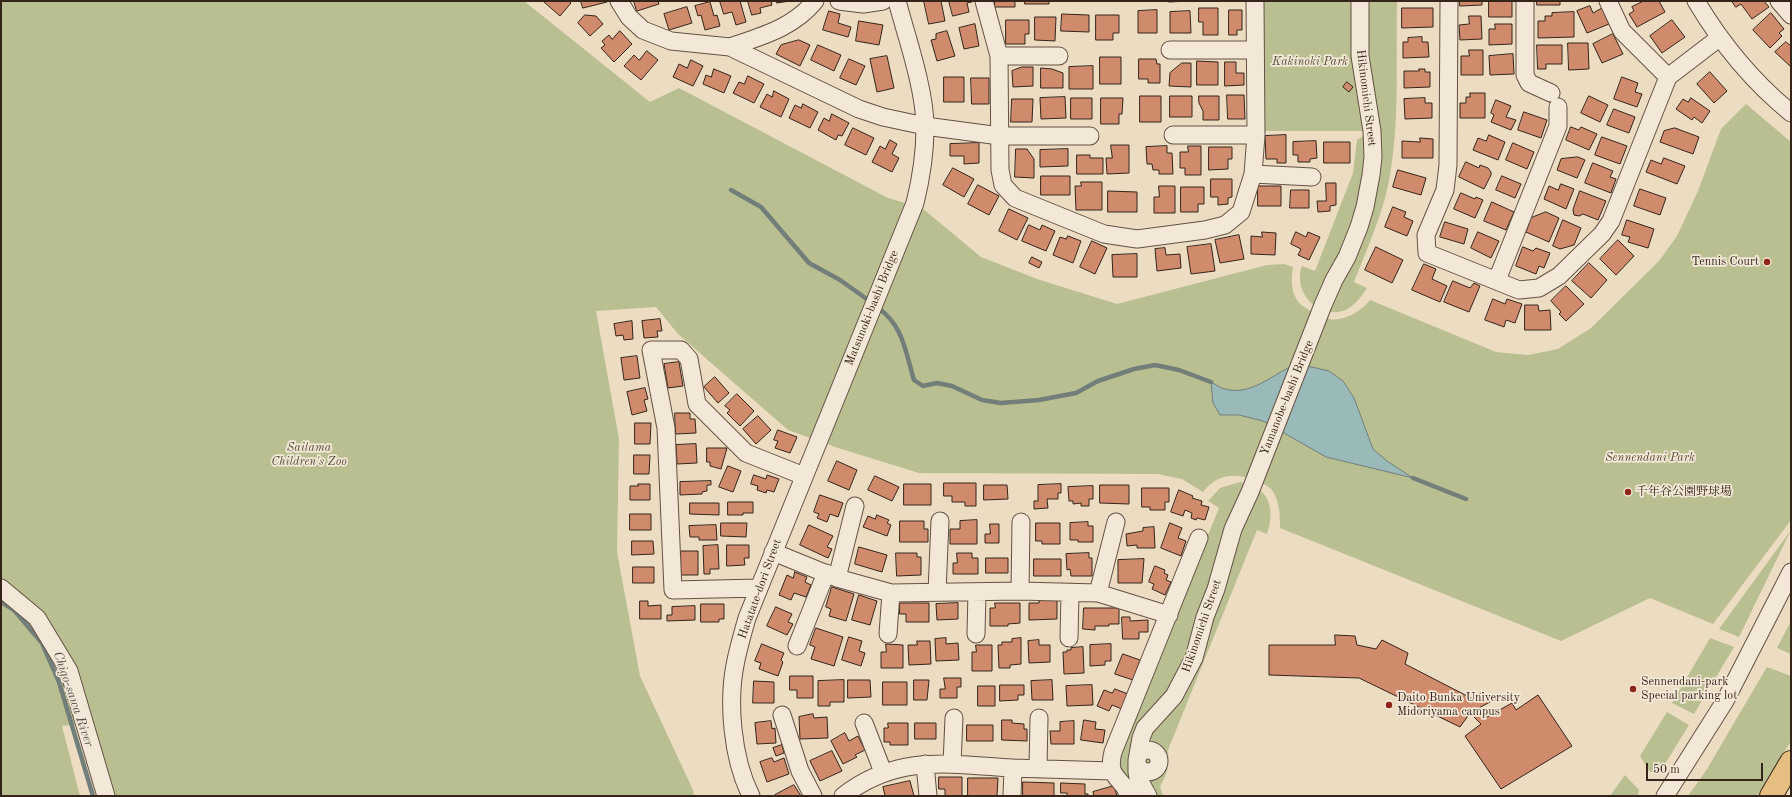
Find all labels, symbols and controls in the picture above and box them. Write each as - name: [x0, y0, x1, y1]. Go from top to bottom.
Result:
- street label: Hikinomichi Street: [1353, 49, 1379, 147]
- park label: Kakinoki Park: [1272, 55, 1348, 69]
- street label: Matsunoki-bashi Bridge: [842, 248, 902, 368]
- place label: Tennis Court: [1691, 255, 1759, 269]
- marker: Tennis Court: [1762, 257, 1772, 267]
- street label: Yamanobe-bashi Bridge: [1257, 338, 1317, 458]
- park label: Saitama Children's Zoo: [271, 441, 347, 469]
- park label: Sennendani Park: [1605, 451, 1695, 465]
- place label: 千年谷公園野球場: [1636, 485, 1732, 499]
- marker: 千年谷公園野球場: [1623, 487, 1633, 497]
- street label: Hatatate-dori Street: [735, 537, 785, 641]
- street label: Hikinomichi Street: [1179, 578, 1225, 674]
- water label: Chigo-sawa River: [49, 649, 97, 749]
- place label: Sennendani-park Special parking lot: [1641, 675, 1737, 703]
- marker: Sennendani-park Special parking lot: [1628, 684, 1638, 694]
- place label: Daito Bunka University Midoriyama campus: [1397, 691, 1520, 719]
- marker: Daito Bunka University Midoriyama campus: [1384, 700, 1394, 710]
- scale bar: [1648, 755, 1765, 781]
- text: 50 m: [1653, 764, 1680, 776]

